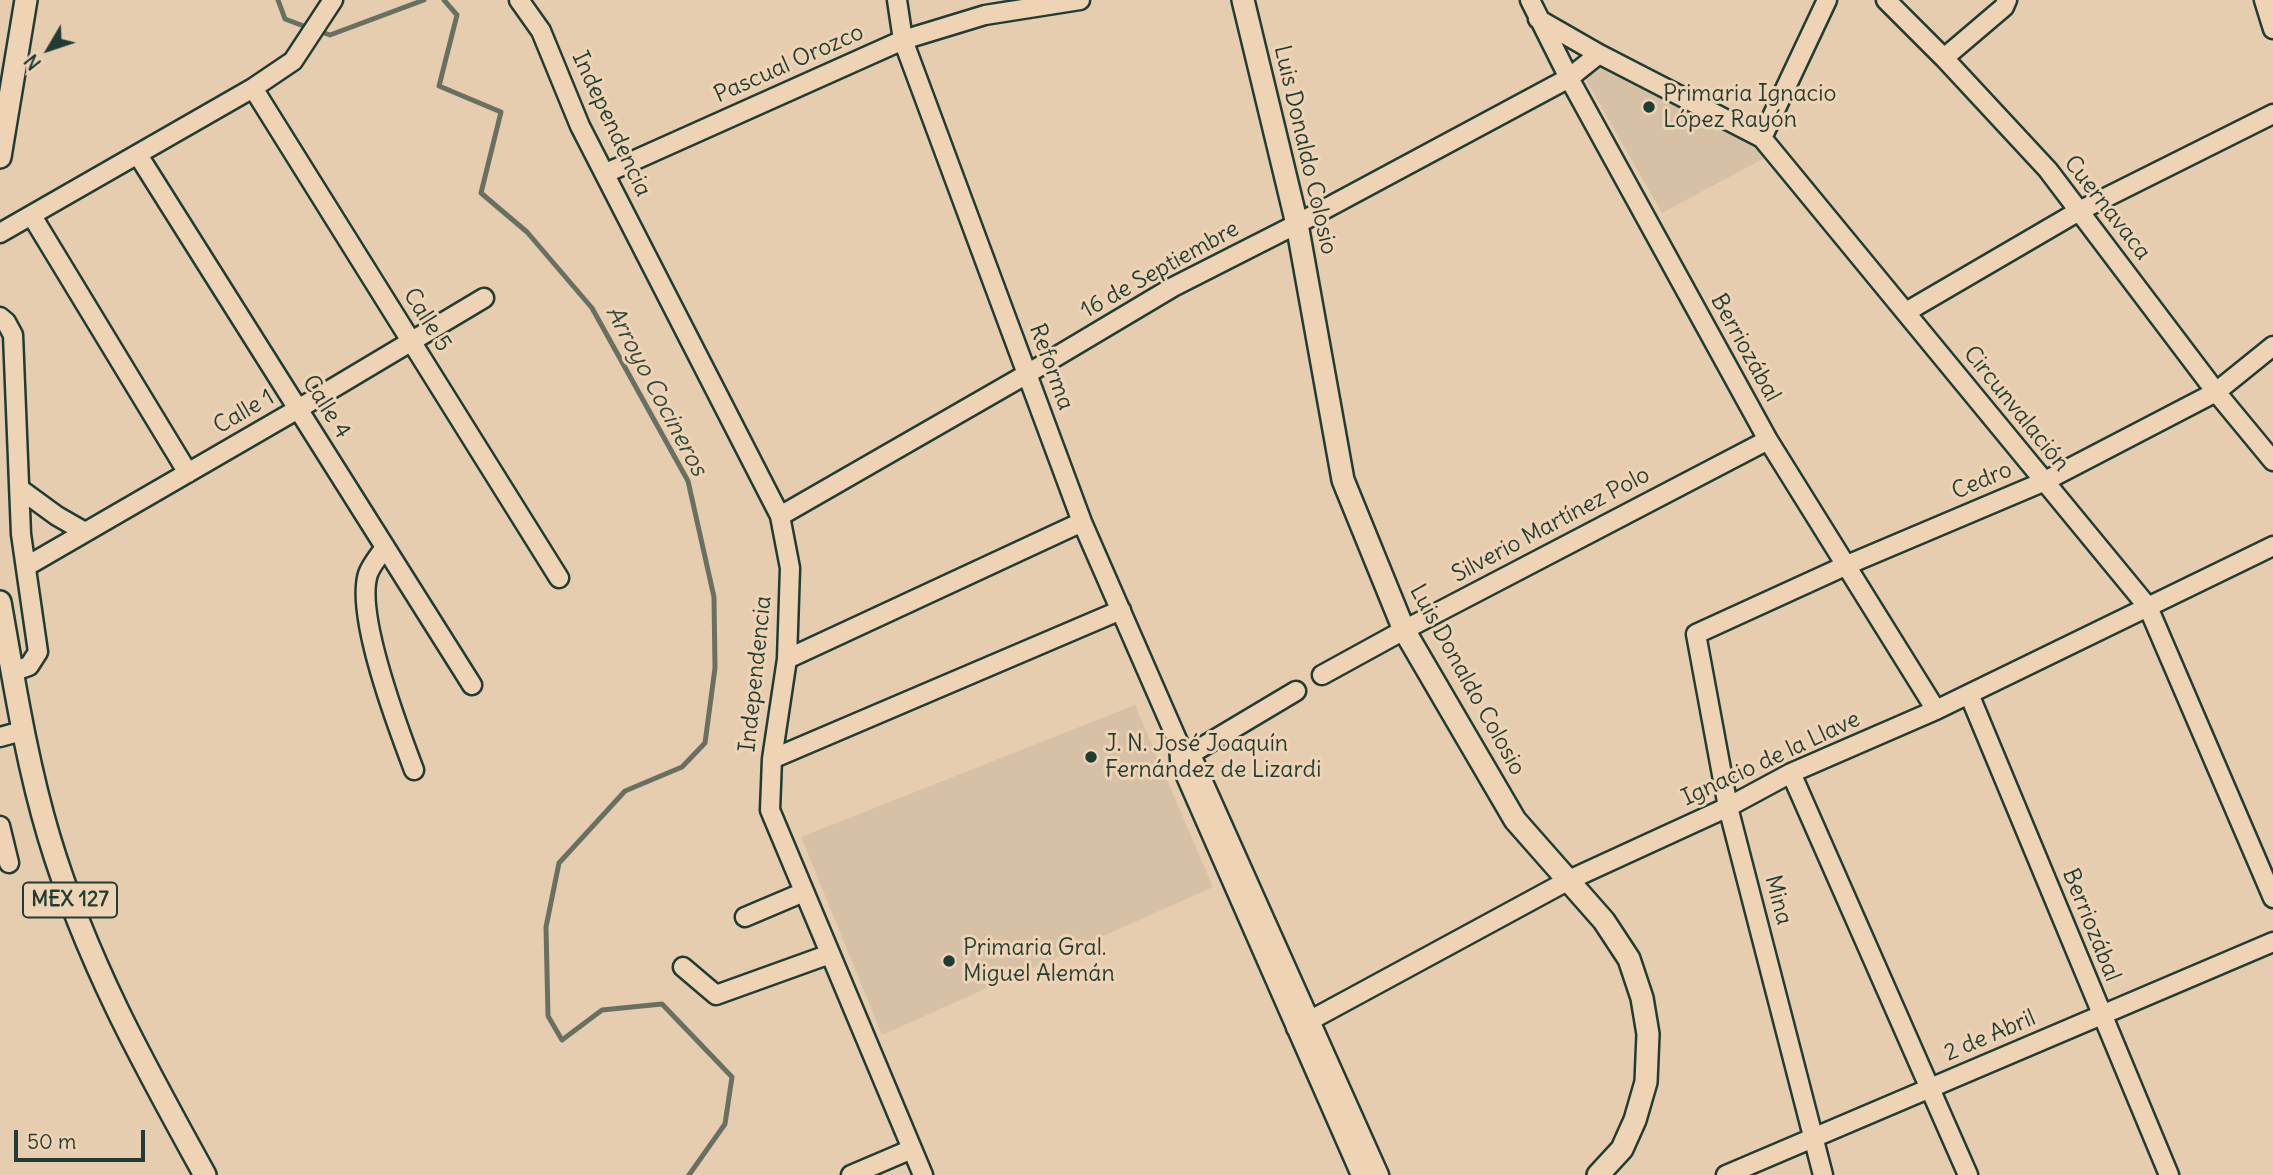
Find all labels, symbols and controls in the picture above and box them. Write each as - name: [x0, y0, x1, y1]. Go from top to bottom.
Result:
- north arrow: [14, 14, 84, 84]
- street label: Pascual Orozco: [710, 19, 868, 109]
- street label: Luis Donaldo Colosio: [1267, 43, 1343, 257]
- street label: Independencia: [565, 47, 657, 201]
- text: N: [19, 50, 46, 75]
- place label: Primaria Ignacio López Rayón: [1663, 80, 1836, 134]
- marker: Primaria Ignacio López Rayón: [1641, 99, 1657, 115]
- street label: Cuernavaca: [2058, 150, 2156, 266]
- street label: 16 de Septiembre: [1076, 215, 1244, 325]
- street label: Calle 5: [397, 283, 457, 357]
- street label: Berriozábal: [1704, 289, 1786, 407]
- water label: Arroyo Cocineros: [599, 301, 713, 481]
- street label: Reforma: [1023, 320, 1079, 414]
- street label: Circunvalación: [1957, 341, 2075, 477]
- street label: Calle 4: [296, 370, 356, 444]
- street label: Calle 1: [209, 384, 279, 440]
- street label: Cedro: [1948, 456, 2016, 506]
- street label: Silverio Martínez Polo: [1447, 461, 1655, 589]
- street label: Luis Donaldo Colosio: [1403, 580, 1531, 780]
- street label: Independencia: [734, 595, 778, 753]
- street label: Ignacio de la Llave: [1678, 706, 1864, 812]
- place label: J. N. José Joaquín Fernández de Lizardi: [1105, 730, 1321, 784]
- marker: J. N. José Joaquín Fernández de Lizardi: [1083, 749, 1099, 765]
- street label: Berriozábal: [2056, 865, 2126, 985]
- street label: Mina: [1758, 872, 1798, 928]
- road number: MEX 127: [23, 883, 117, 918]
- place label: Primaria Gral. Miguel Alemán: [963, 934, 1115, 988]
- marker: Primaria Gral. Miguel Alemán: [941, 953, 957, 969]
- street label: 2 de Abril: [1940, 1004, 2040, 1068]
- scale bar: [18, 1116, 149, 1160]
- text: 50 m: [27, 1128, 76, 1155]

